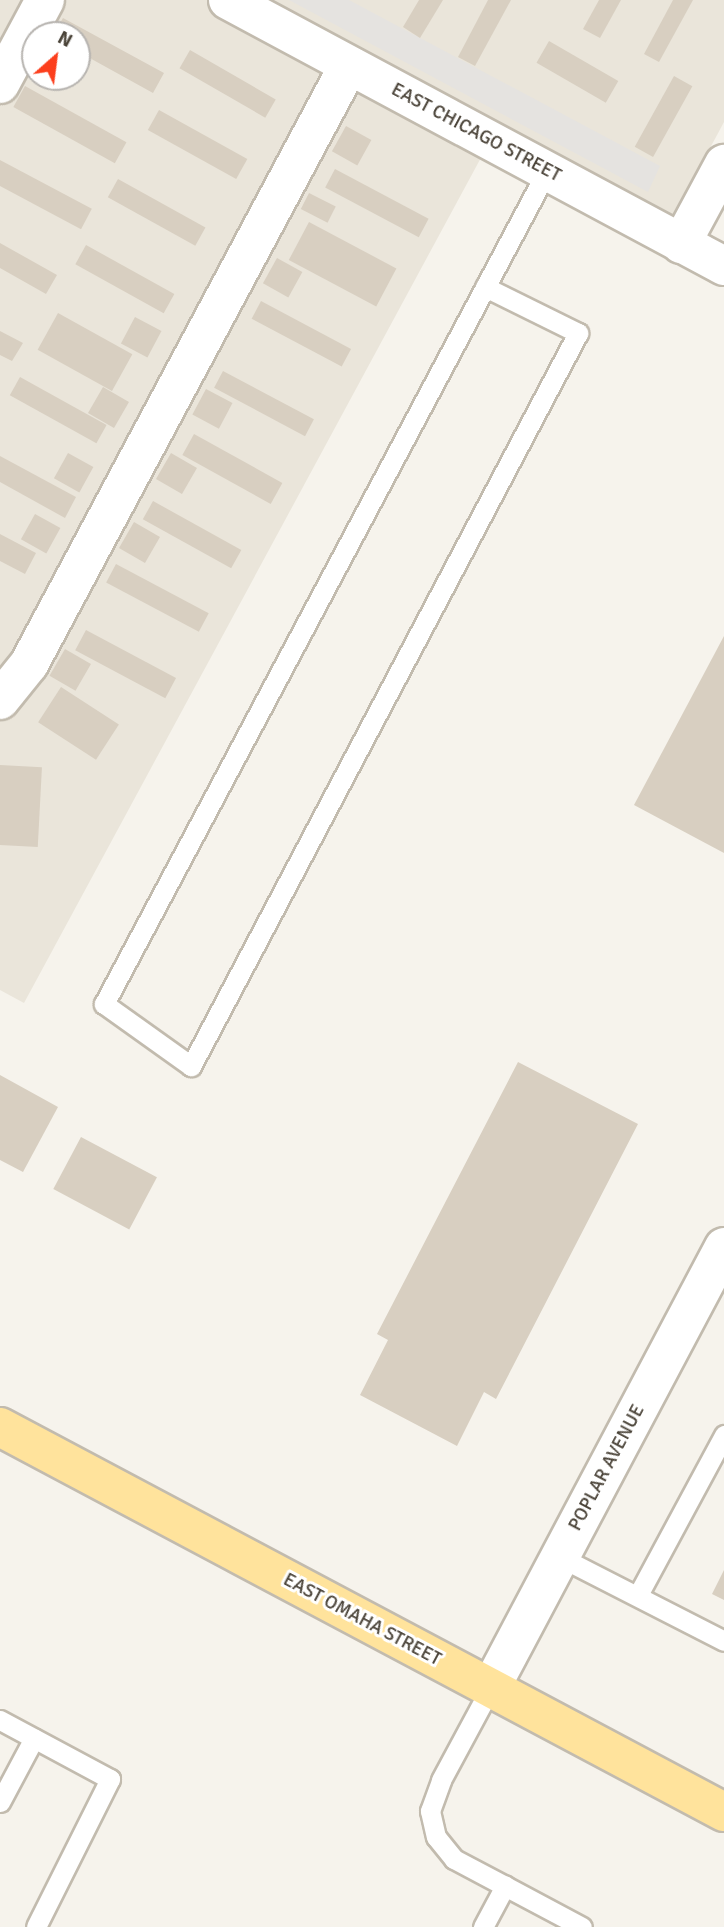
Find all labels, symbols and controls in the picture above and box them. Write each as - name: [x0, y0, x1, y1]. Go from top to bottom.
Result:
- north arrow: [21, 21, 91, 91]
- text: N: [53, 26, 76, 53]
- street label: EAST CHICAGO STREET: [387, 79, 565, 187]
- street label: POPLAR AVENUE: [564, 1401, 650, 1535]
- street label: EAST OMAHA STREET: [279, 1569, 445, 1671]

